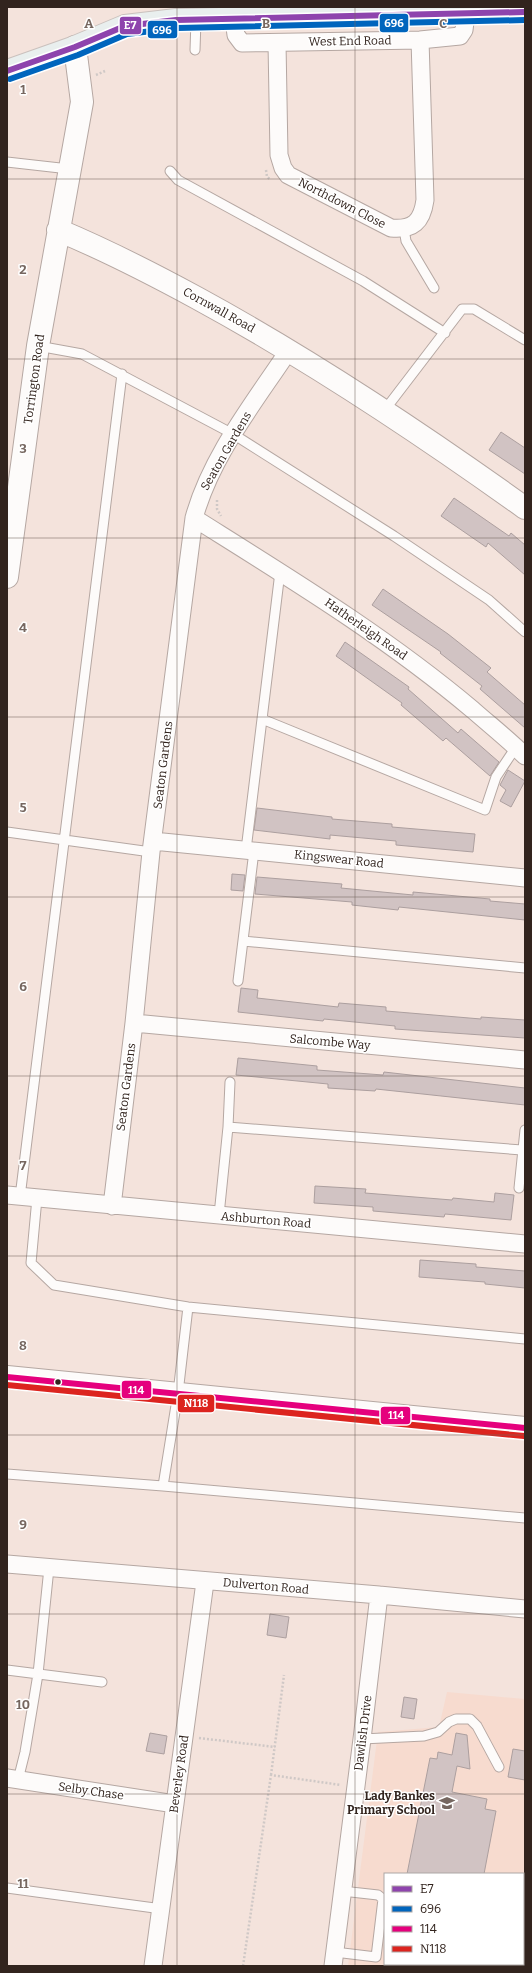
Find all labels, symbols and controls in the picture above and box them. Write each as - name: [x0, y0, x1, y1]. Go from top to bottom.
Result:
- line badge: 696: [379, 13, 409, 33]
- text: A: [84, 16, 94, 31]
- line badge: E7: [119, 16, 142, 35]
- text: B: [262, 16, 270, 31]
- text: C: [439, 16, 447, 31]
- text: 696: [384, 17, 404, 30]
- text: E7: [124, 19, 136, 32]
- line badge: 696: [147, 20, 178, 39]
- text: 696: [152, 24, 172, 37]
- street label: West End Road: [308, 33, 392, 49]
- text: 1: [20, 82, 26, 97]
- street label: Northdown Close: [296, 175, 388, 231]
- text: 2: [19, 262, 27, 277]
- street label: Cornwall Road: [181, 284, 257, 336]
- street label: Torrington Road: [21, 333, 47, 425]
- street label: Seaton Gardens: [198, 409, 254, 493]
- text: 3: [19, 441, 27, 456]
- street label: Hatherleigh Road: [322, 595, 410, 663]
- text: 4: [19, 620, 27, 635]
- street label: Seaton Gardens: [151, 720, 175, 810]
- text: 5: [19, 800, 27, 815]
- street label: Kingswear Road: [293, 847, 385, 871]
- text: 6: [19, 979, 27, 994]
- street label: Salcombe Way: [289, 1031, 372, 1053]
- street label: Seaton Gardens: [114, 1042, 138, 1132]
- text: 7: [20, 1158, 27, 1173]
- street label: Ashburton Road: [220, 1209, 312, 1231]
- text: 8: [19, 1338, 27, 1353]
- unlabelled marker: [53, 1377, 63, 1387]
- line badge: 114: [121, 1380, 152, 1399]
- text: 114: [128, 1384, 144, 1397]
- line badge: N118: [177, 1394, 215, 1413]
- text: N118: [184, 1397, 209, 1410]
- line badge: 114: [380, 1406, 411, 1425]
- text: 114: [388, 1409, 404, 1422]
- text: 9: [19, 1517, 27, 1532]
- street label: Dulverton Road: [222, 1575, 310, 1597]
- street label: Dawlish Drive: [351, 1694, 375, 1772]
- text: 10: [16, 1697, 30, 1712]
- street label: Beverley Road: [167, 1734, 191, 1814]
- street label: Selby Chase: [57, 1779, 125, 1803]
- place label: Lady Bankes Primary School: [347, 1789, 435, 1817]
- school or university icon: Lady Bankes Primary School: [438, 1794, 456, 1812]
- legend: [384, 1873, 524, 1965]
- text: 11: [17, 1876, 29, 1891]
- text: E7: [420, 1882, 433, 1896]
- text: 696: [420, 1902, 441, 1916]
- text: 114: [420, 1922, 437, 1936]
- text: N118: [420, 1942, 446, 1956]

